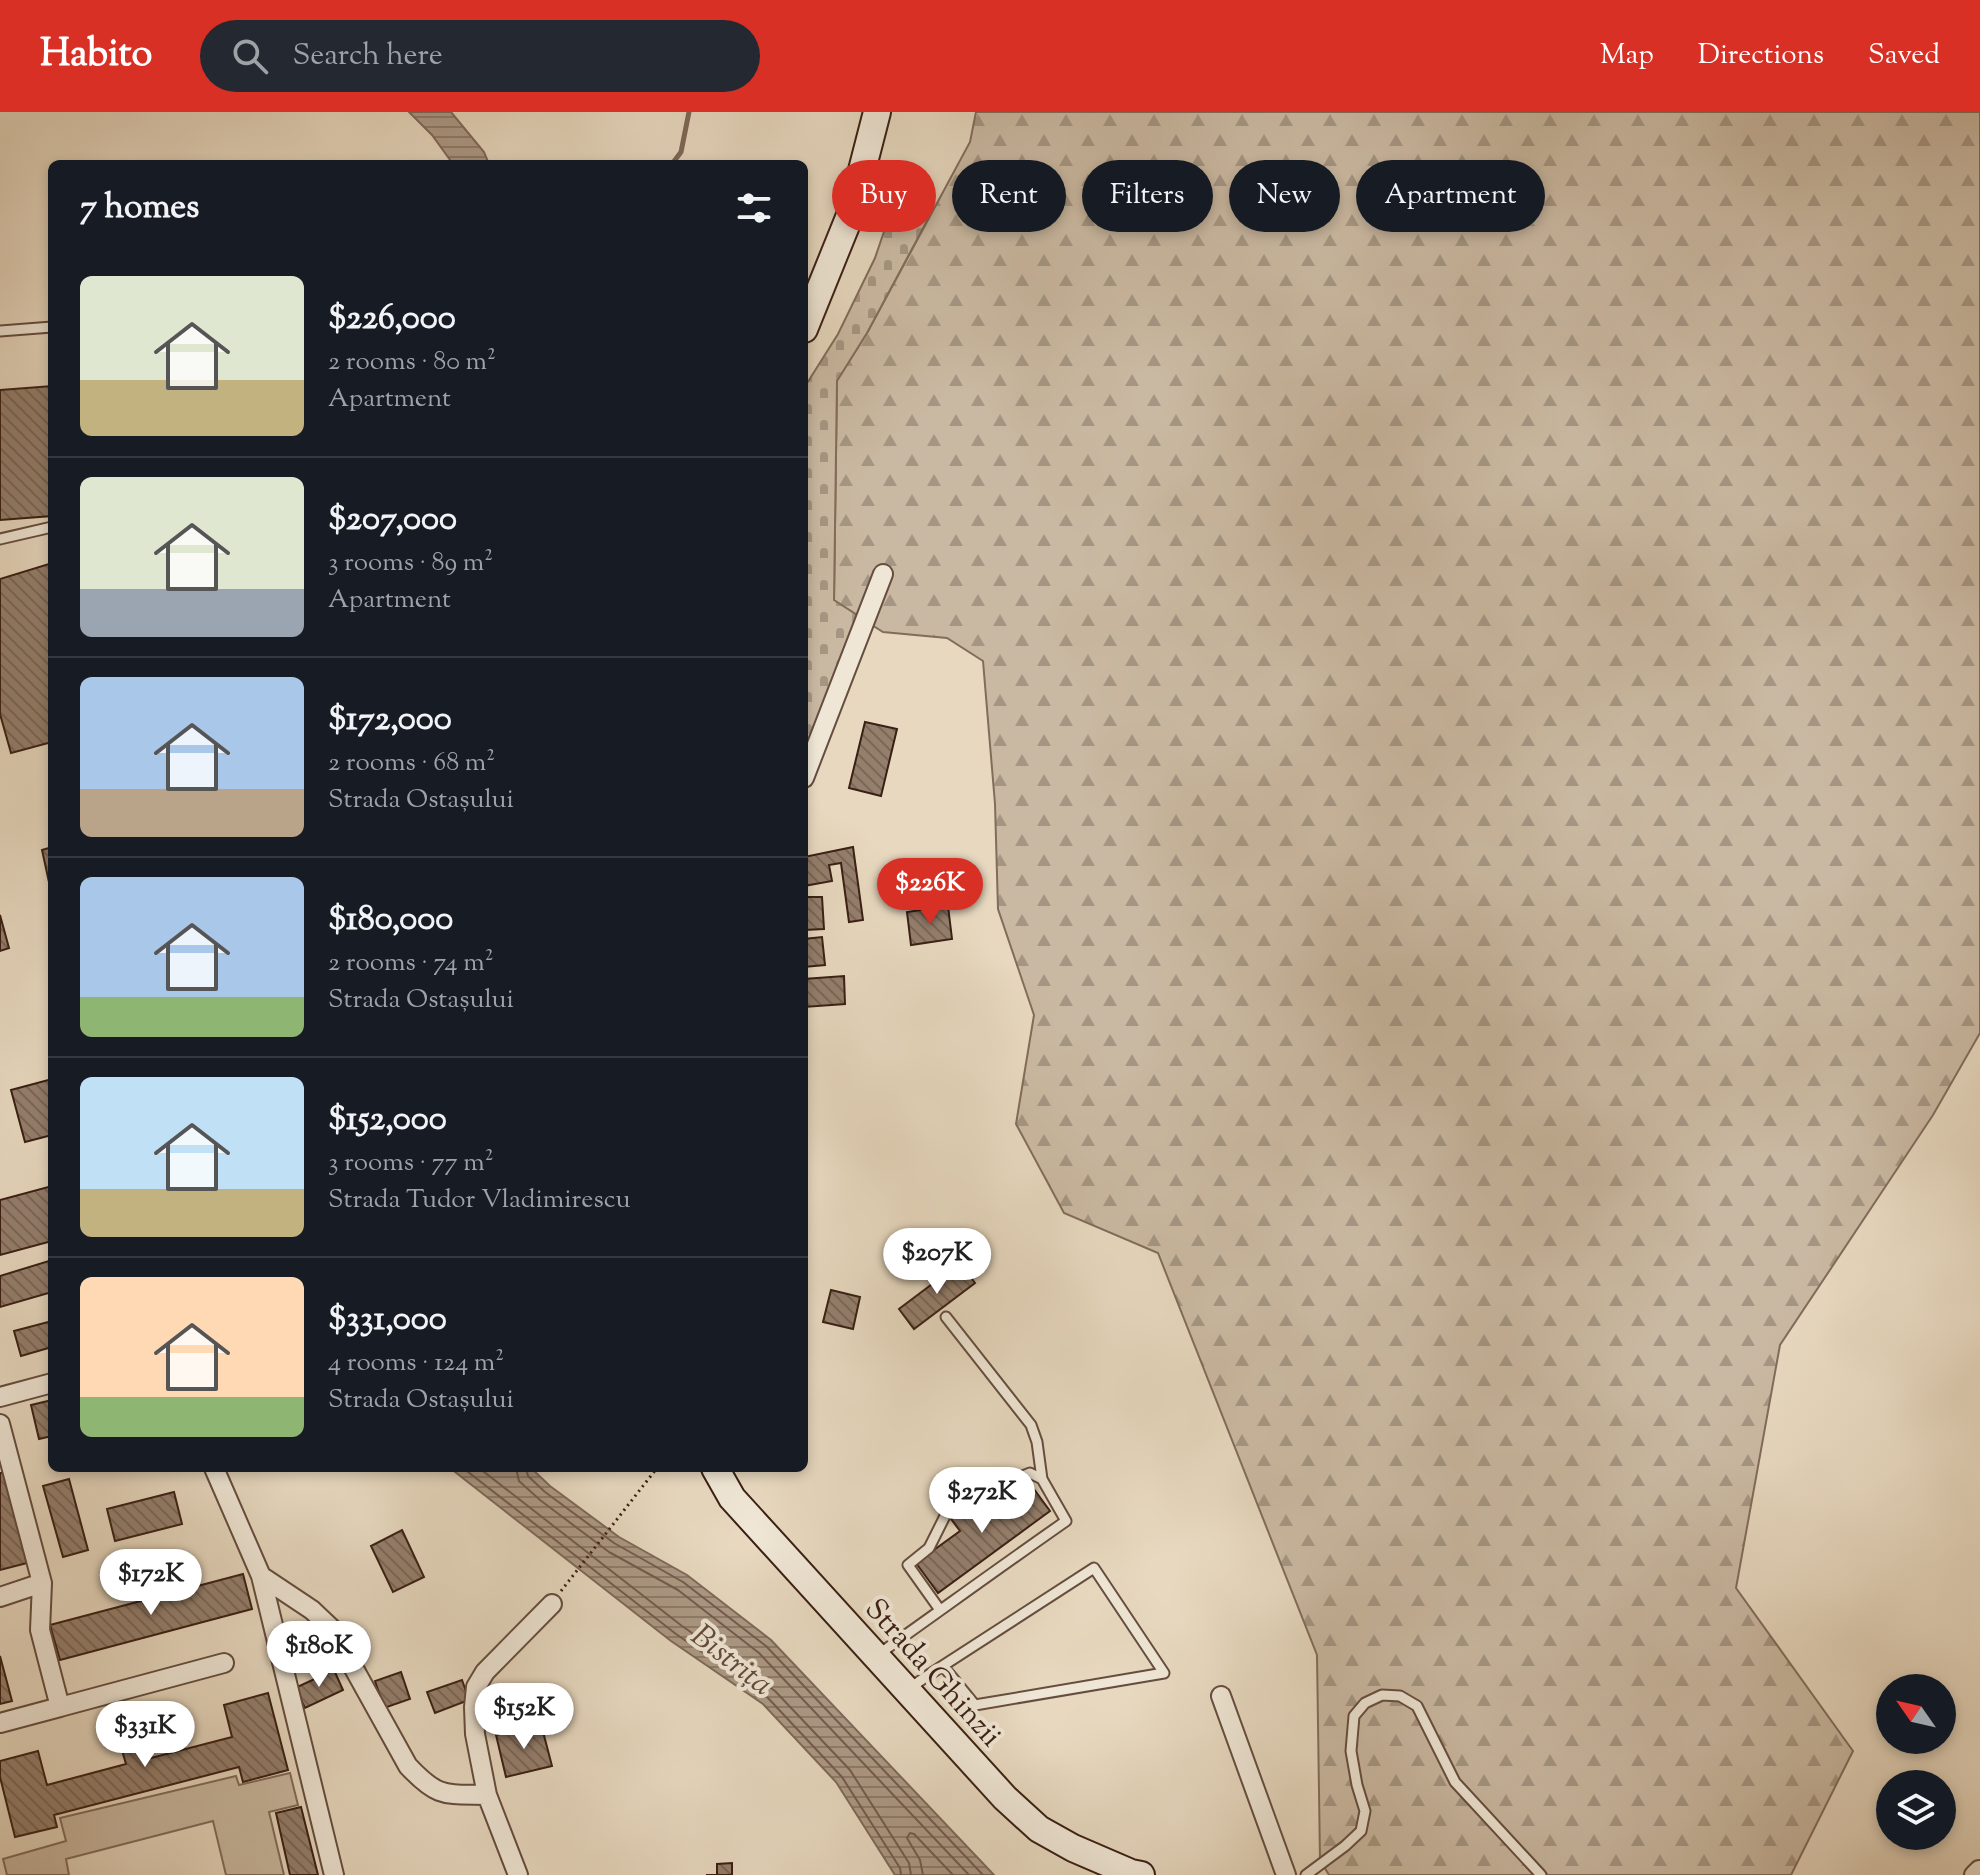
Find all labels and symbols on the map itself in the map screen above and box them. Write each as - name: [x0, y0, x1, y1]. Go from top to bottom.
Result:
- pin: $226K: [874, 858, 986, 926]
- pin: $207K: [881, 1228, 993, 1296]
- pin: $272K: [926, 1467, 1038, 1535]
- pin: $172K: [95, 1549, 207, 1617]
- street label: Strada Ghinzii: [854, 1590, 1011, 1757]
- water label: Bistrița: [680, 1615, 782, 1708]
- pin: $180K: [263, 1621, 375, 1689]
- north arrow: [1876, 1674, 1956, 1754]
- pin: $152K: [468, 1683, 580, 1751]
- pin: $331K: [89, 1701, 201, 1769]

